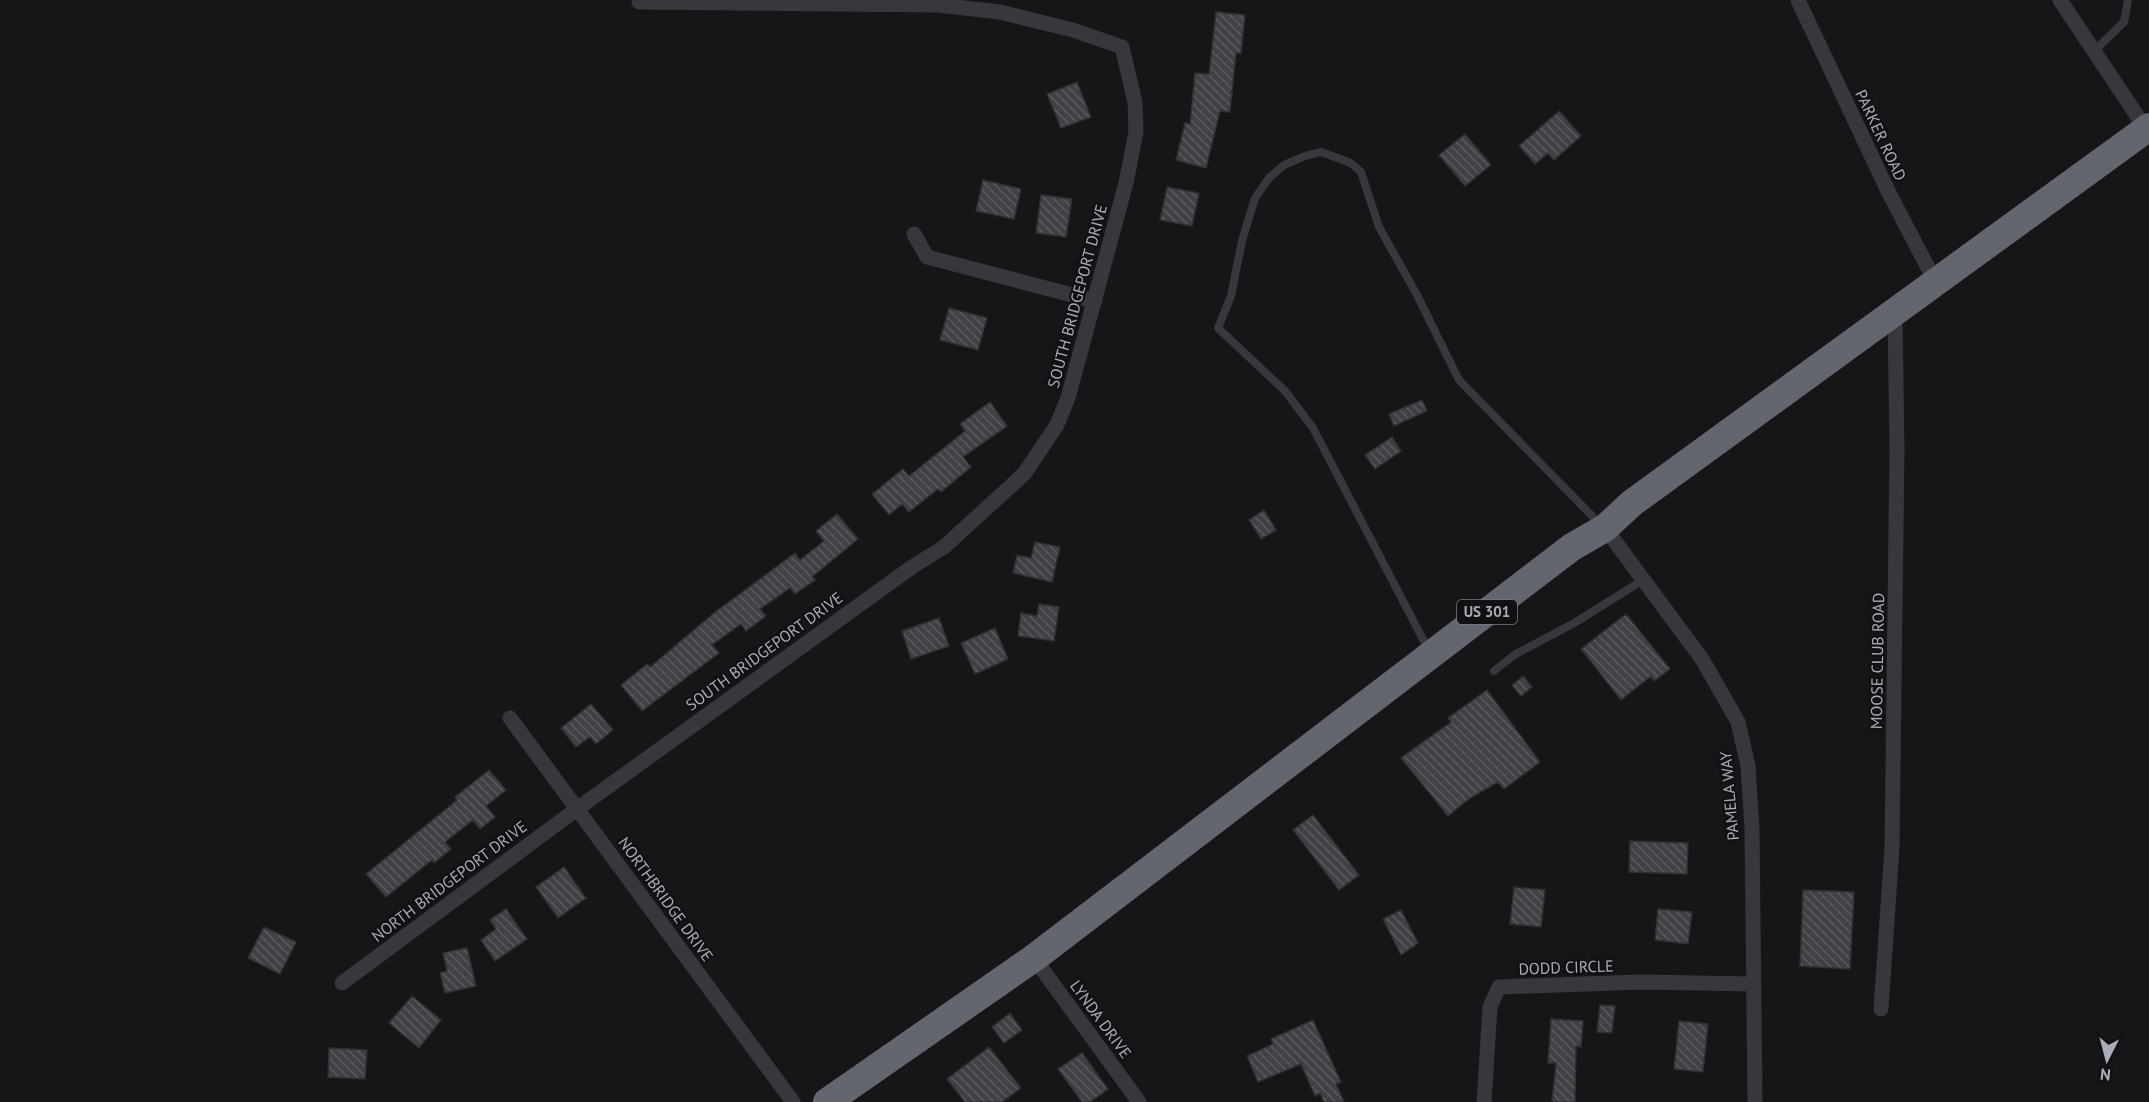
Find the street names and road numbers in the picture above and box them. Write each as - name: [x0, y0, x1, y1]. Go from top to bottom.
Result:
- street label: PARKER ROAD: [1851, 86, 1911, 184]
- street label: SOUTH BRIDGEPORT DRIVE: [1043, 202, 1111, 390]
- street label: SOUTH BRIDGEPORT DRIVE: [682, 587, 846, 715]
- street label: MOOSE CLUB ROAD: [1866, 593, 1888, 729]
- road number: US 301: [1457, 600, 1517, 624]
- street label: PAMELA WAY: [1715, 750, 1743, 841]
- street label: NORTH BRIDGEPORT DRIVE: [367, 816, 531, 946]
- street label: NORTHBRIDGE DRIVE: [614, 833, 718, 965]
- street label: DODD CIRCLE: [1518, 955, 1614, 979]
- street label: LYNDA DRIVE: [1066, 976, 1136, 1062]

